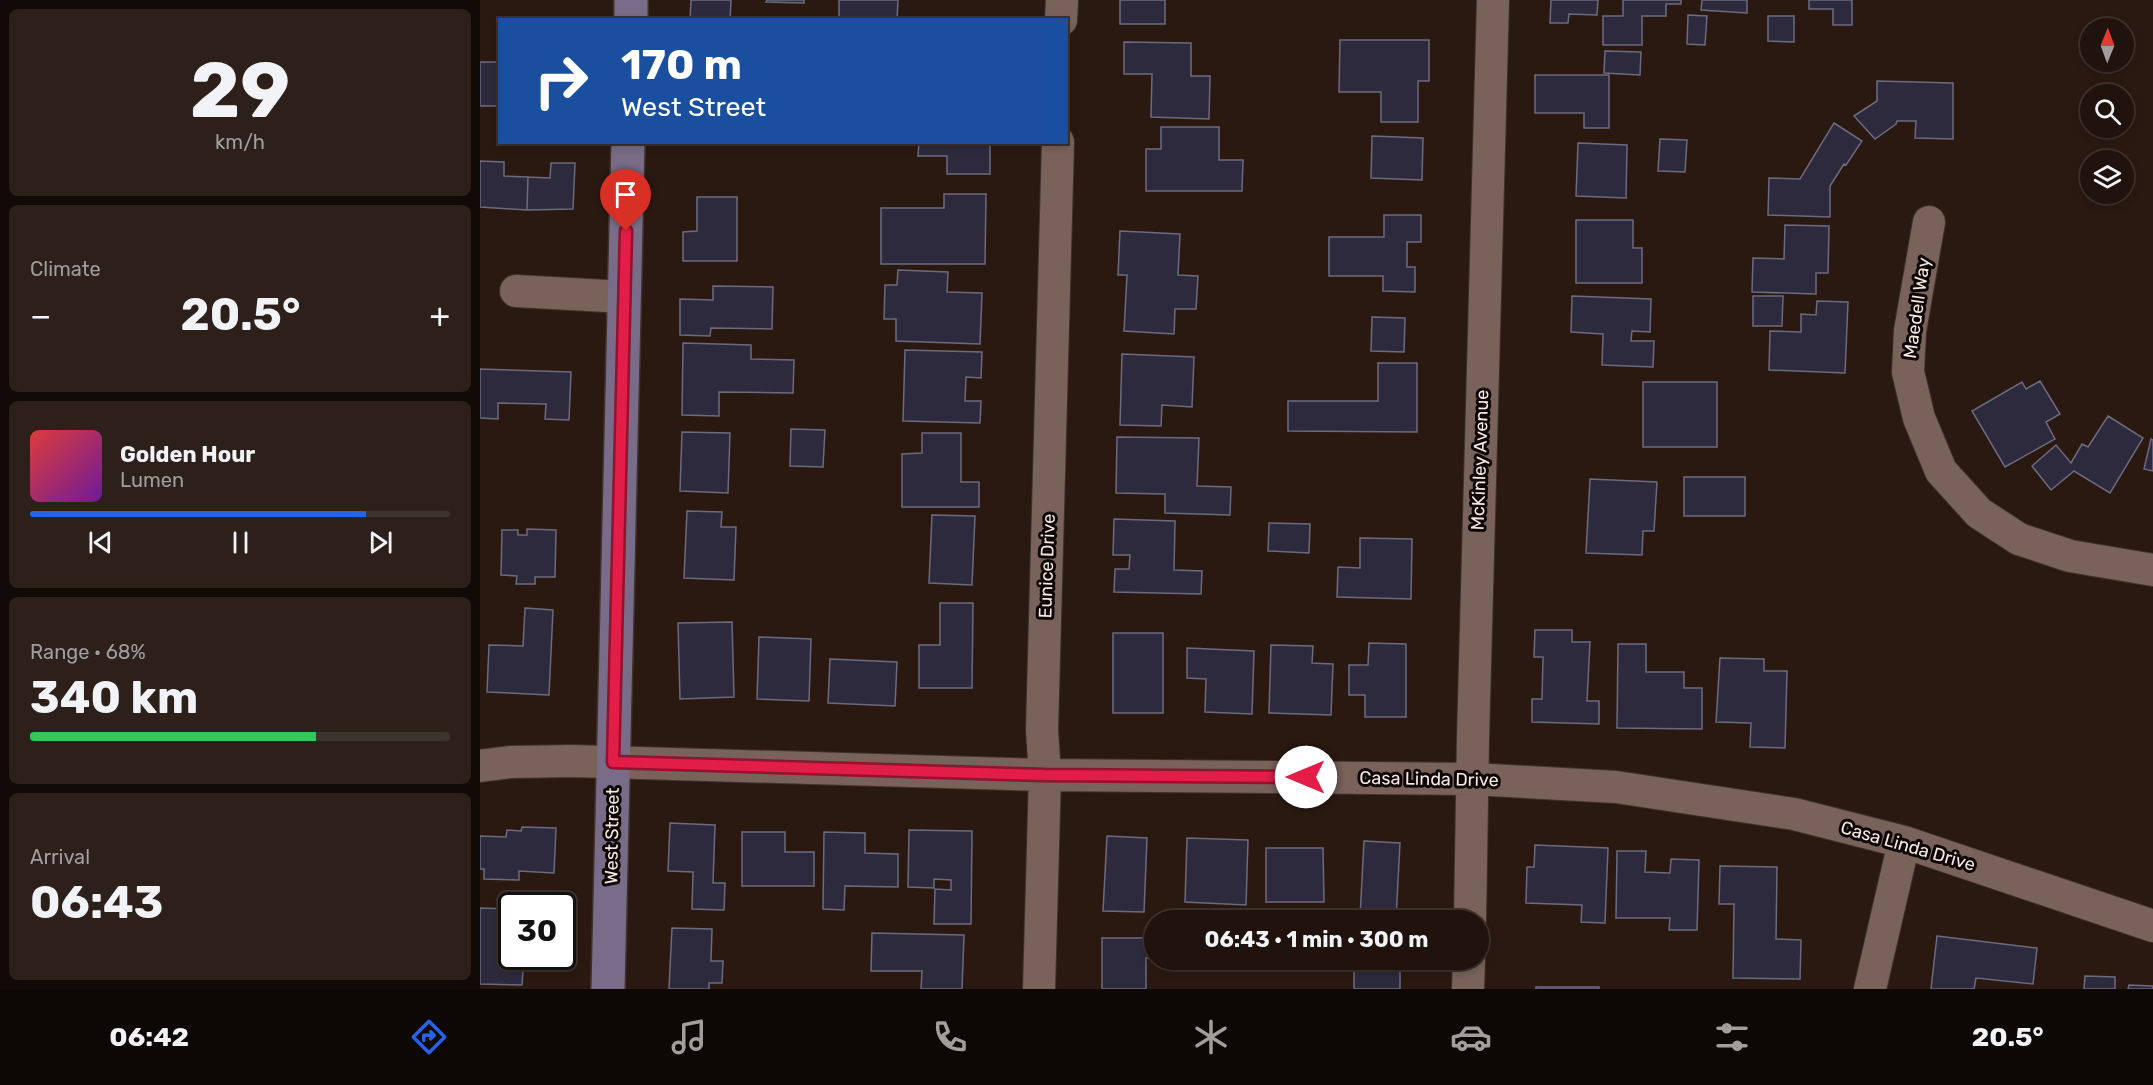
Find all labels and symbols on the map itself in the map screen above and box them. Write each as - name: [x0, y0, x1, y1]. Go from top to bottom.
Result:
- north arrow: [2080, 18, 2134, 72]
- pin: [600, 169, 651, 231]
- street label: Maedell Way: [1899, 256, 1935, 360]
- street label: McKinley Avenue: [1467, 389, 1493, 531]
- street label: Eunice Drive: [1034, 513, 1060, 619]
- position arrow: [1274, 745, 1338, 809]
- street label: Casa Linda Drive: [1359, 767, 1499, 791]
- street label: West Street: [600, 787, 624, 885]
- street label: Casa Linda Drive: [1838, 816, 1978, 876]
- speed limit sign: 30: [498, 892, 576, 970]

